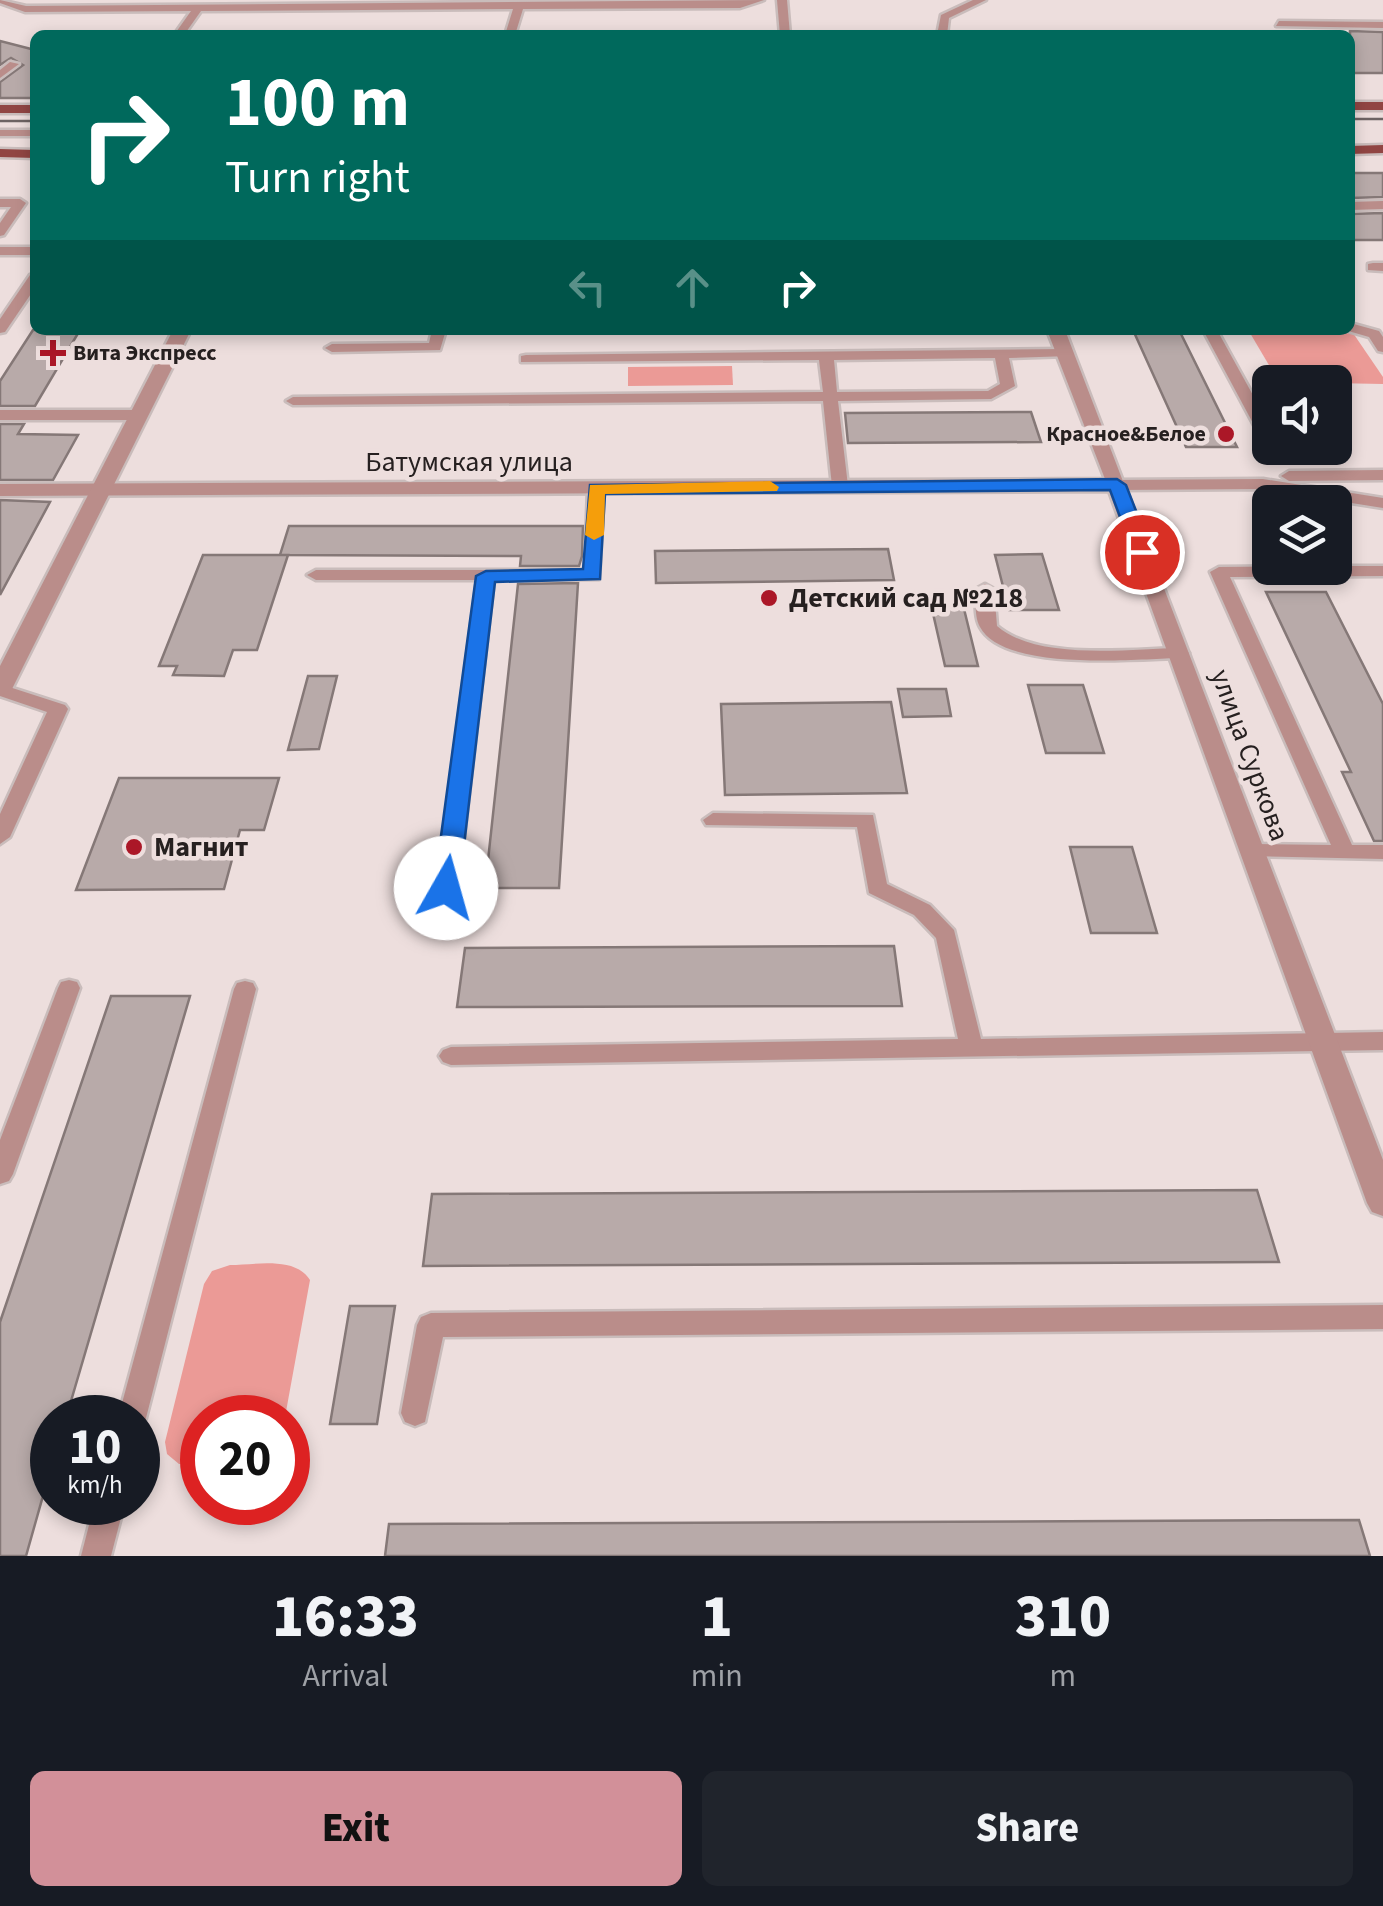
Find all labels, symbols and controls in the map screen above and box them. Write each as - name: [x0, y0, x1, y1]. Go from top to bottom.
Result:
- text: 100 m: [225, 53, 410, 153]
- icon: right: [60, 70, 190, 200]
- text: Turn right: [225, 146, 410, 210]
- icon: left: [560, 260, 615, 315]
- icon: ahead: [665, 260, 720, 315]
- icon: right: [770, 260, 825, 315]
- place label: Вита Экспресс: [73, 337, 217, 369]
- marker: Вита Экспресс: [42, 342, 64, 364]
- map controls: [1252, 365, 1352, 585]
- button: sound: [1252, 365, 1352, 465]
- place label: Красное&Белое: [1046, 418, 1206, 450]
- marker: Красное&Белое: [1215, 423, 1237, 445]
- street label: Батумская улица: [365, 442, 573, 482]
- button: layers: [1252, 485, 1352, 585]
- pin: [1100, 510, 1185, 595]
- icon: arrive: [1115, 525, 1170, 580]
- place label: Детский сад №218: [789, 578, 1023, 618]
- marker: Детский сад №218: [758, 587, 780, 609]
- street label: улица Суркова: [1200, 664, 1300, 846]
- place label: Магнит: [154, 827, 249, 867]
- marker: Магнит: [123, 836, 145, 858]
- position arrow: [394, 836, 498, 940]
- speed limit sign: 20: [180, 1395, 310, 1525]
- text: 10: [69, 1412, 121, 1483]
- text: km/h: [67, 1467, 123, 1503]
- text: 16:33: [272, 1575, 419, 1660]
- text: 1: [701, 1575, 733, 1660]
- text: 310: [1015, 1575, 1111, 1660]
- text: Arrival: [302, 1653, 388, 1699]
- text: min: [691, 1653, 743, 1699]
- text: m: [1050, 1653, 1076, 1699]
- button: Exit: [30, 1771, 682, 1886]
- button: Share: [702, 1771, 1353, 1886]

